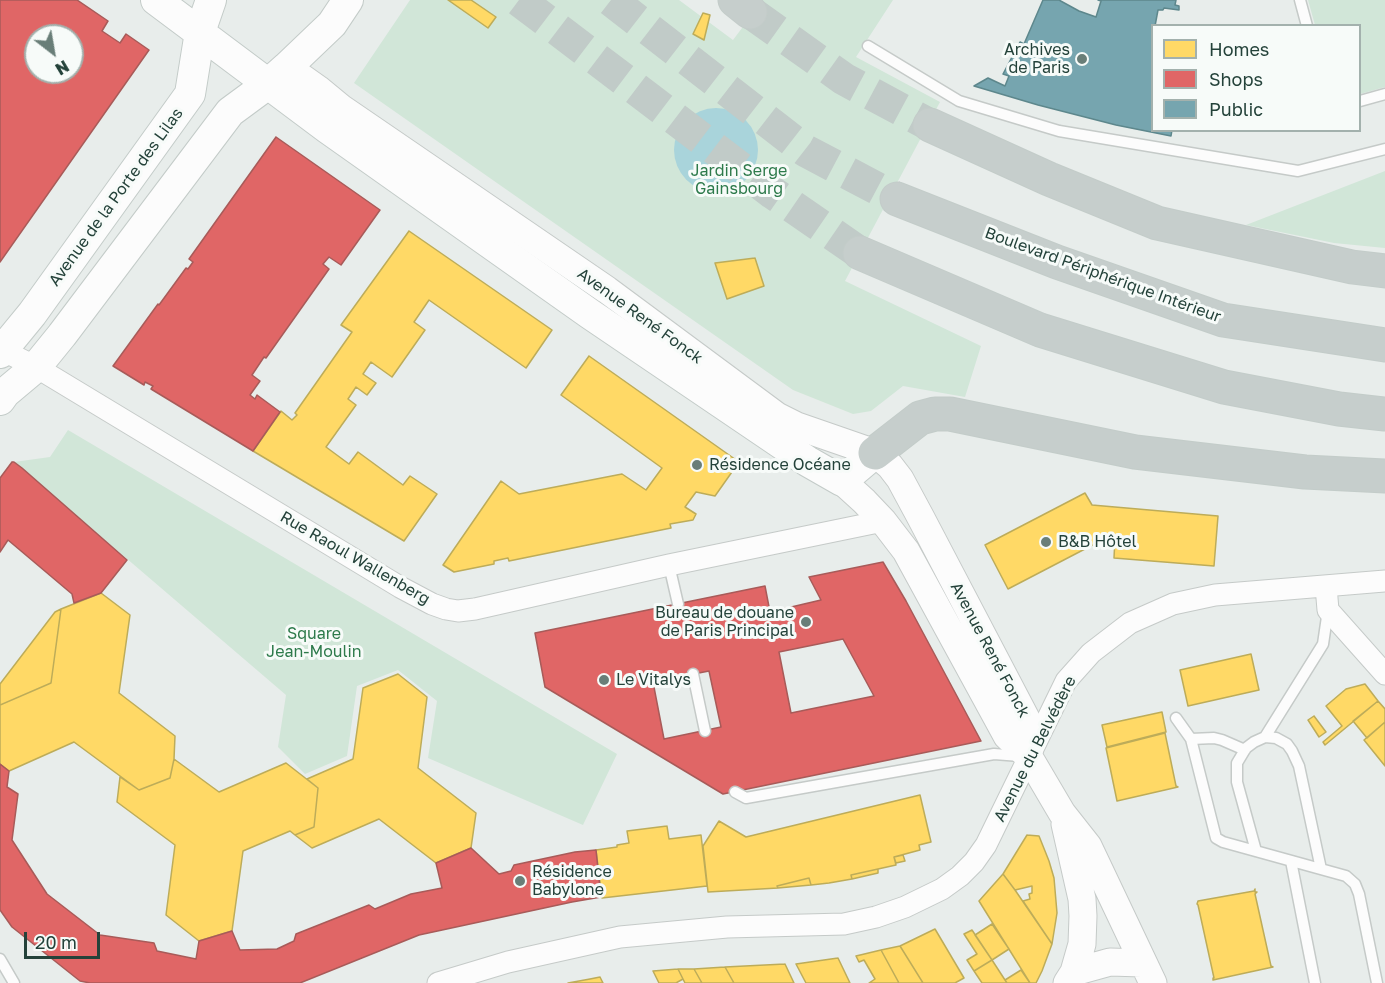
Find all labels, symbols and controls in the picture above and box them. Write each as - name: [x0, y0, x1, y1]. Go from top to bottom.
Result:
- north arrow: [24, 24, 84, 84]
- legend: [1151, 24, 1361, 132]
- text: Homes: [1209, 38, 1269, 60]
- place label: Archives de Paris: [1004, 40, 1070, 78]
- marker: Archives de Paris: [1075, 52, 1089, 66]
- text: N: [52, 56, 73, 79]
- text: Shops: [1209, 68, 1263, 90]
- text: Public: [1209, 98, 1263, 120]
- street label: Avenue de la Porte des Lilas: [45, 104, 187, 290]
- park label: Jardin Serge Gainsbourg: [691, 161, 787, 199]
- street label: Boulevard Périphérique Intérieur: [982, 223, 1224, 327]
- street label: Avenue René Fonck: [574, 264, 706, 368]
- place label: Résidence Océane: [709, 455, 851, 475]
- marker: Résidence Océane: [690, 458, 704, 472]
- street label: Rue Raoul Wallenberg: [277, 507, 433, 609]
- place label: B&B Hôtel: [1058, 532, 1137, 552]
- marker: B&B Hôtel: [1039, 535, 1053, 549]
- street label: Avenue René Fonck: [946, 579, 1034, 721]
- place label: Bureau de douane de Paris Principal: [655, 603, 794, 641]
- marker: Bureau de douane de Paris Principal: [799, 615, 813, 629]
- park label: Square Jean-Moulin: [266, 624, 362, 662]
- place label: Le Vitalys: [616, 670, 691, 690]
- marker: Le Vitalys: [597, 673, 611, 687]
- street label: Avenue du Belvédère: [990, 673, 1080, 825]
- place label: Résidence Babylone: [532, 862, 612, 900]
- marker: Résidence Babylone: [513, 874, 527, 888]
- scale bar: [27, 920, 104, 958]
- text: 20 m: [35, 931, 77, 953]

